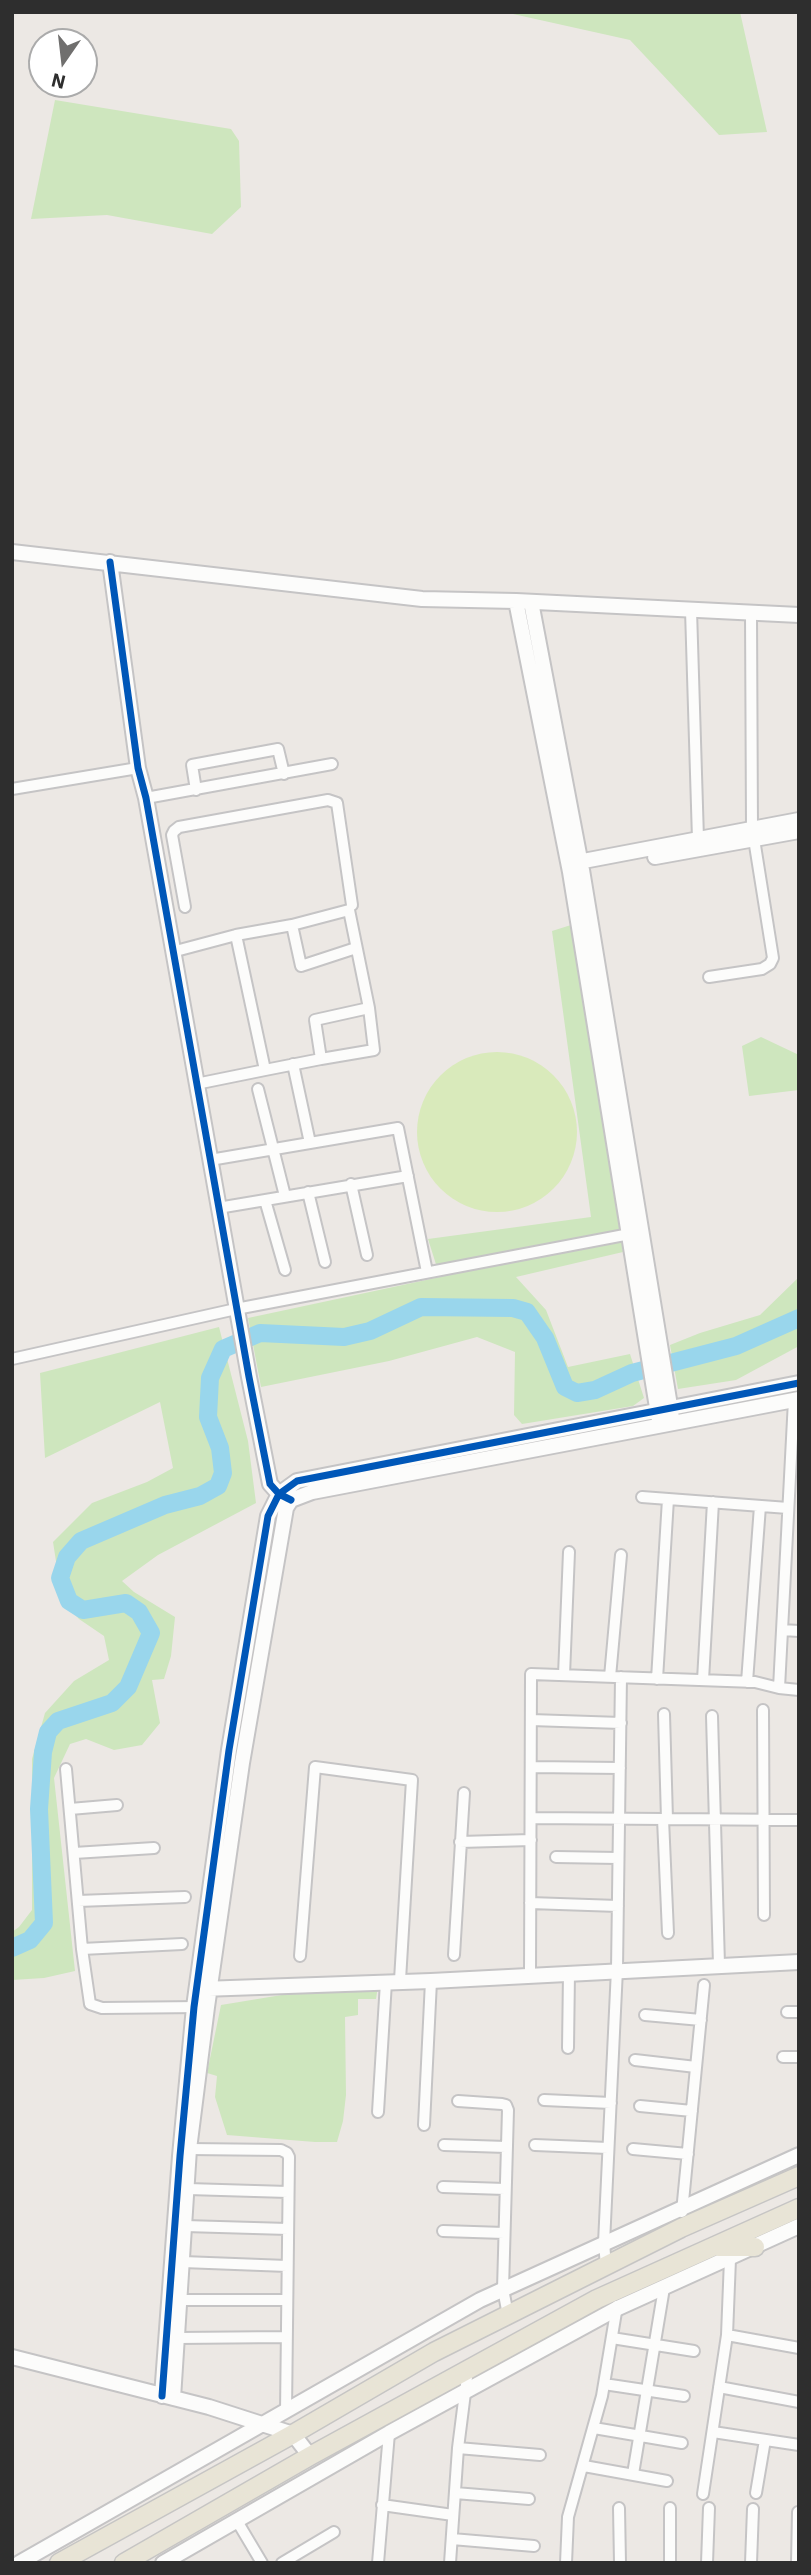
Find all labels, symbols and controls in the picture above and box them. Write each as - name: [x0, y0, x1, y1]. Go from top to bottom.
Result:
- north arrow: [28, 28, 98, 98]
- text: N: [49, 68, 68, 95]

